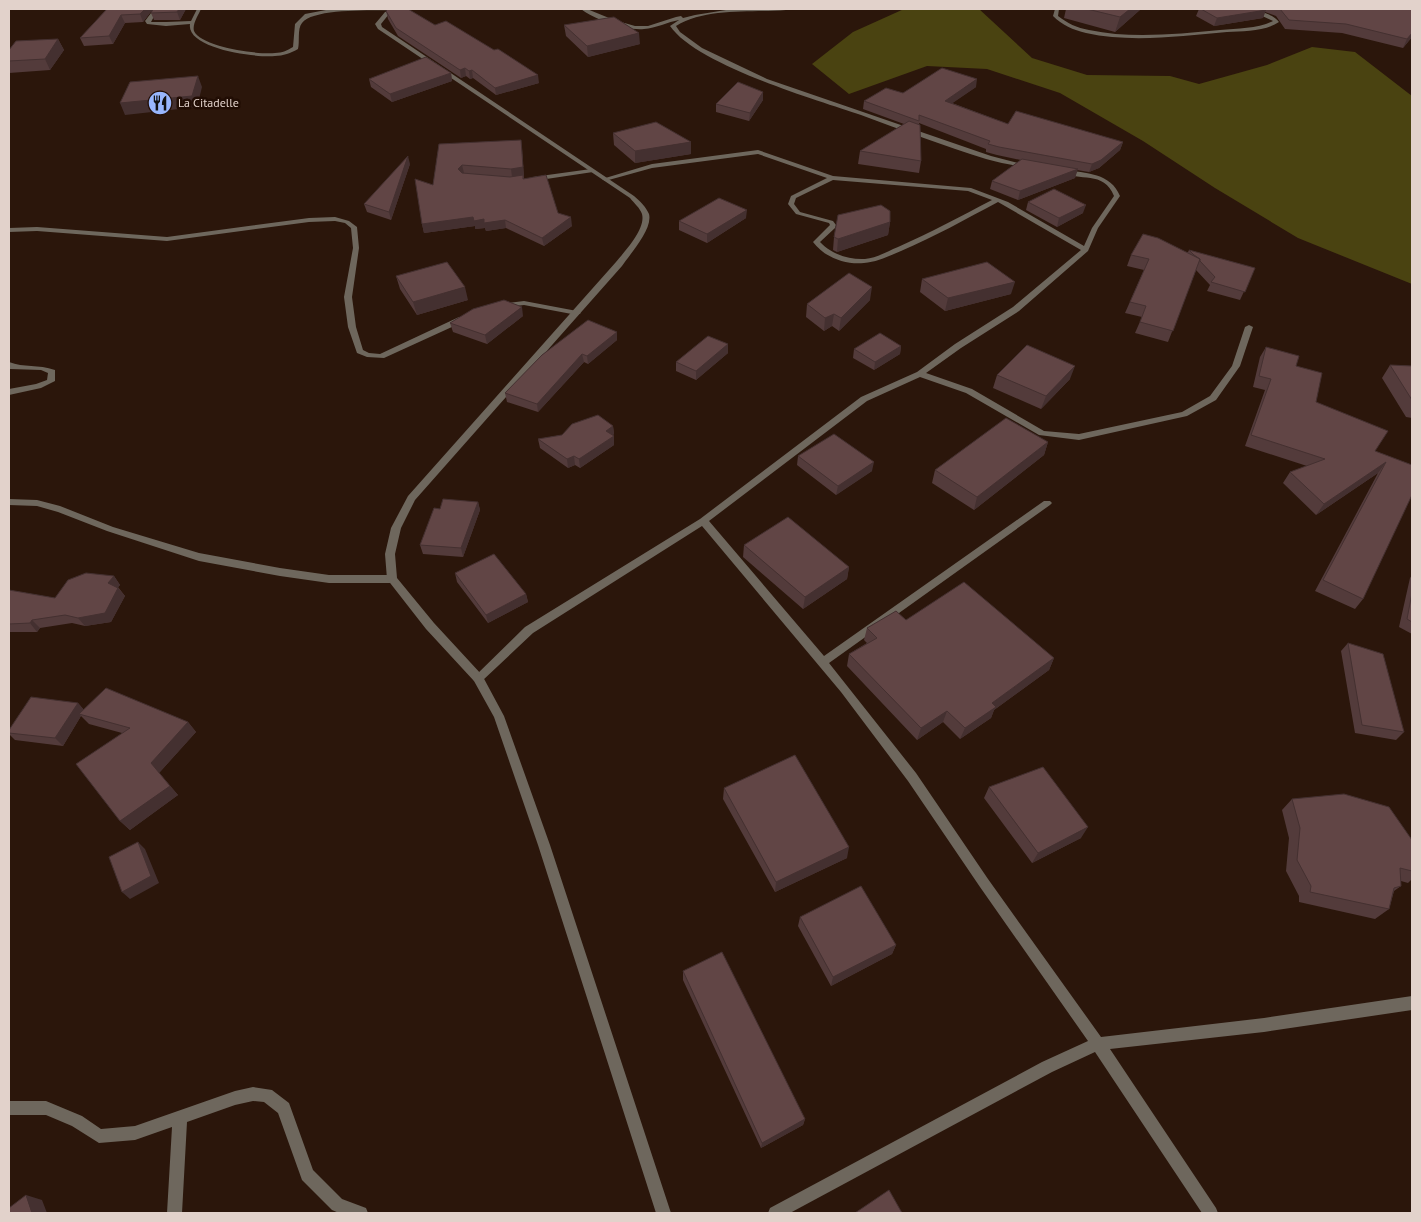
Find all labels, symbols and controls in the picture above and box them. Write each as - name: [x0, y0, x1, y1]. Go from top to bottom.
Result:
- restaurant icon: La Citadelle: [147, 90, 173, 116]
- place label: La Citadelle: [178, 95, 239, 110]

